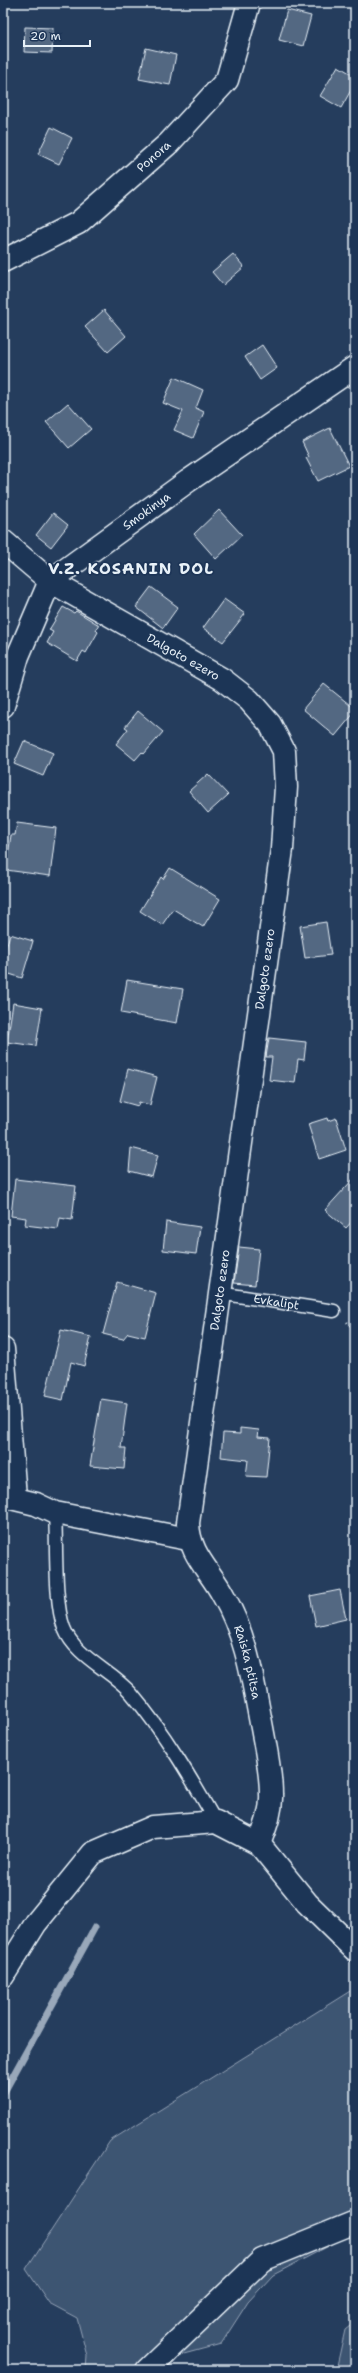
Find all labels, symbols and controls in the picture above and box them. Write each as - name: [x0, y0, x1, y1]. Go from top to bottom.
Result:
- scale bar: [24, 22, 90, 48]
- text: 20 m: [30, 28, 61, 44]
- street label: Ponora: [133, 137, 175, 176]
- street label: Smokinya: [120, 488, 174, 534]
- district label: V.Z. KOSANIN DOL: [48, 558, 214, 579]
- street label: Dalgoto ezero: [144, 630, 223, 684]
- street label: Dalgoto ezero: [251, 928, 279, 1010]
- street label: Dalgoto ezero: [206, 1249, 234, 1331]
- street label: Evkalipt: [252, 1290, 300, 1313]
- street label: Raiska ptitsa: [230, 1623, 264, 1701]

